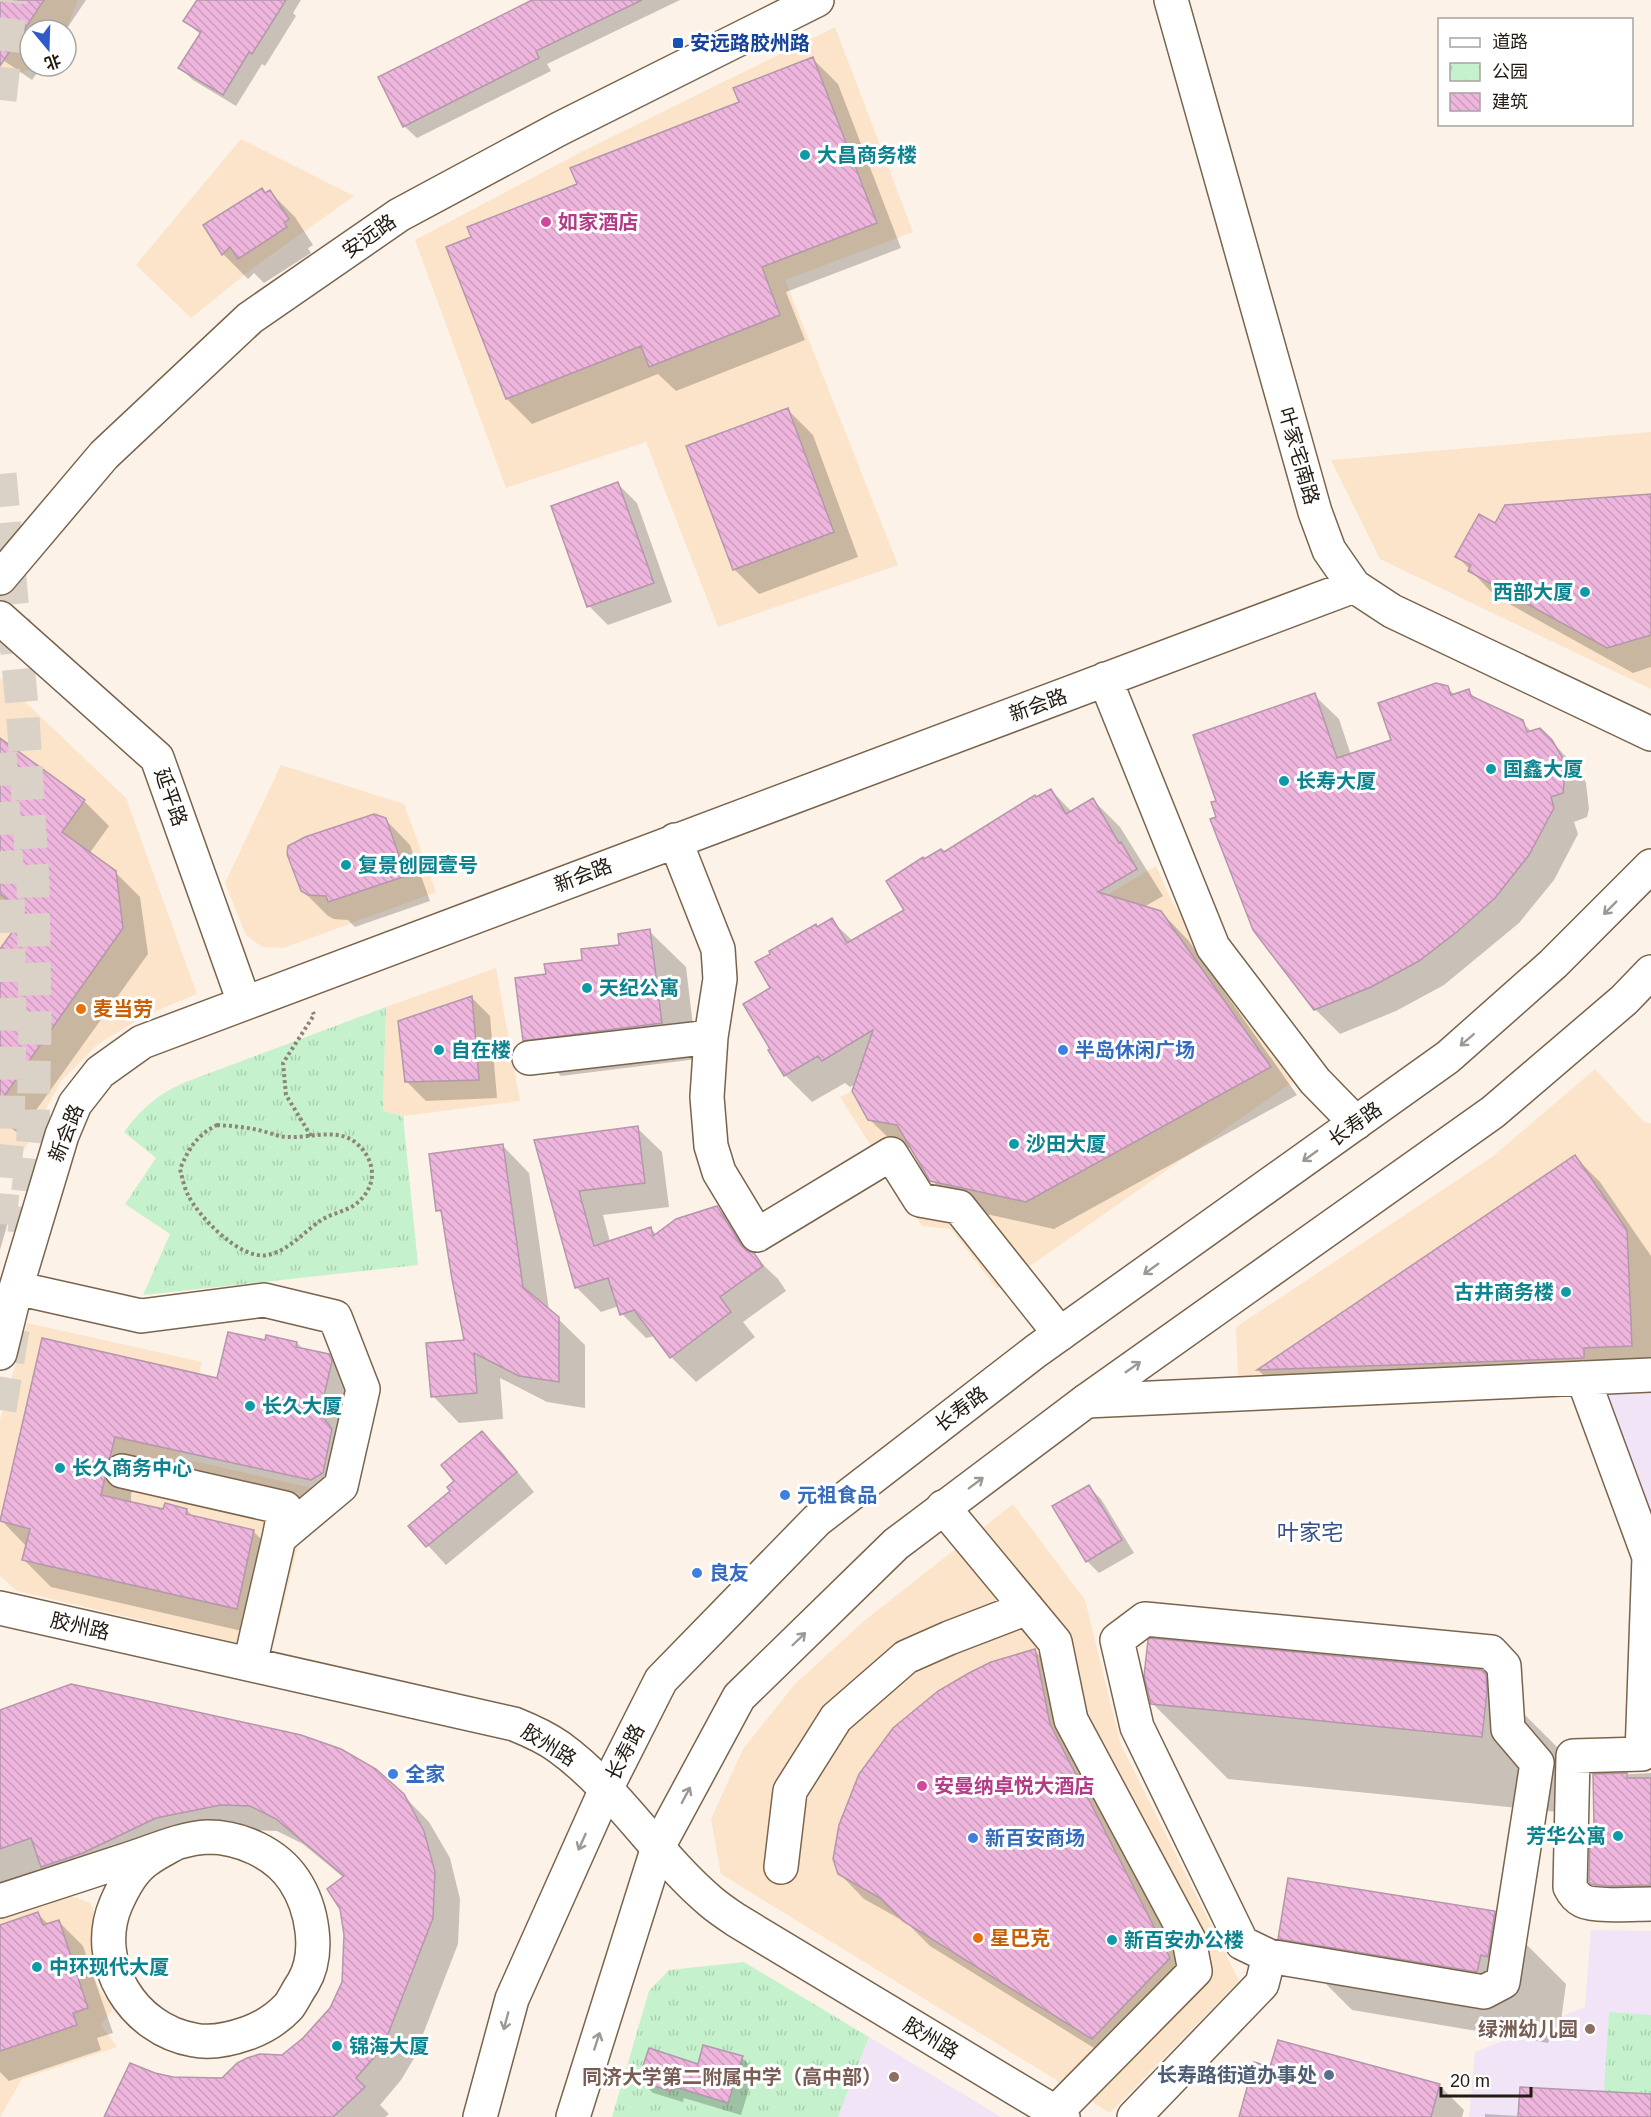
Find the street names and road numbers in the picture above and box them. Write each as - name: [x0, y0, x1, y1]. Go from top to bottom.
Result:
- street label: 安远路: [338, 210, 400, 262]
- street label: 叶家宅南路: [1275, 405, 1323, 507]
- street label: 新会路: [1006, 684, 1070, 726]
- street label: 延平路: [151, 765, 191, 829]
- street label: 新会路: [551, 854, 615, 896]
- street label: 长寿路: [1324, 1097, 1386, 1151]
- street label: 新会路: [45, 1101, 87, 1165]
- street label: 长寿路: [930, 1382, 992, 1436]
- street label: 胶州路: [48, 1609, 112, 1643]
- street label: 胶州路: [518, 1720, 580, 1770]
- street label: 长寿路: [602, 1720, 648, 1784]
- street label: 胶州路: [900, 2013, 962, 2063]

